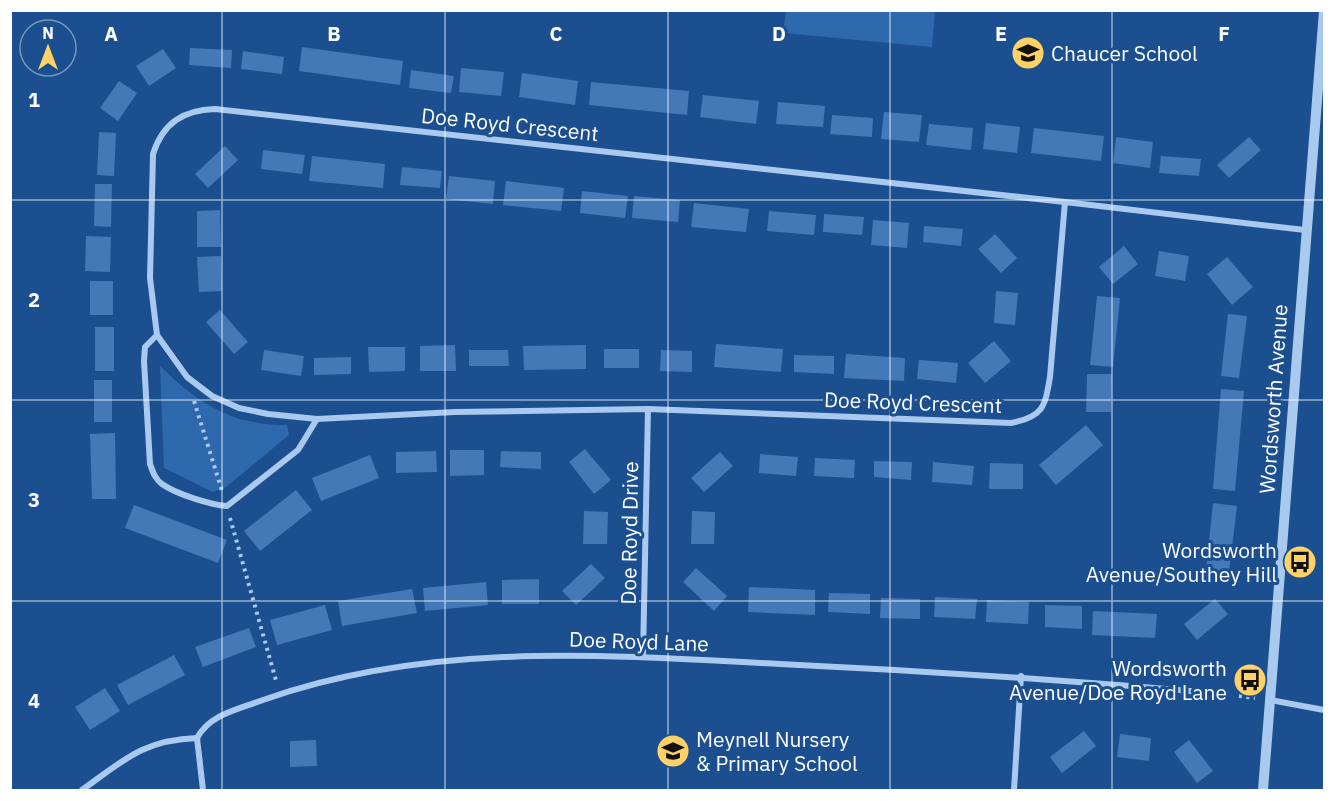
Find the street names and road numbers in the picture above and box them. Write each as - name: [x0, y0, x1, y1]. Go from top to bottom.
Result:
- street label: Doe Royd Crescent: [420, 101, 600, 147]
- street label: Wordsworth Avenue: [1252, 303, 1294, 495]
- street label: Doe Royd Crescent: [823, 385, 1003, 419]
- street label: Doe Royd Drive: [614, 461, 644, 605]
- street label: Doe Royd Lane: [569, 625, 709, 657]

